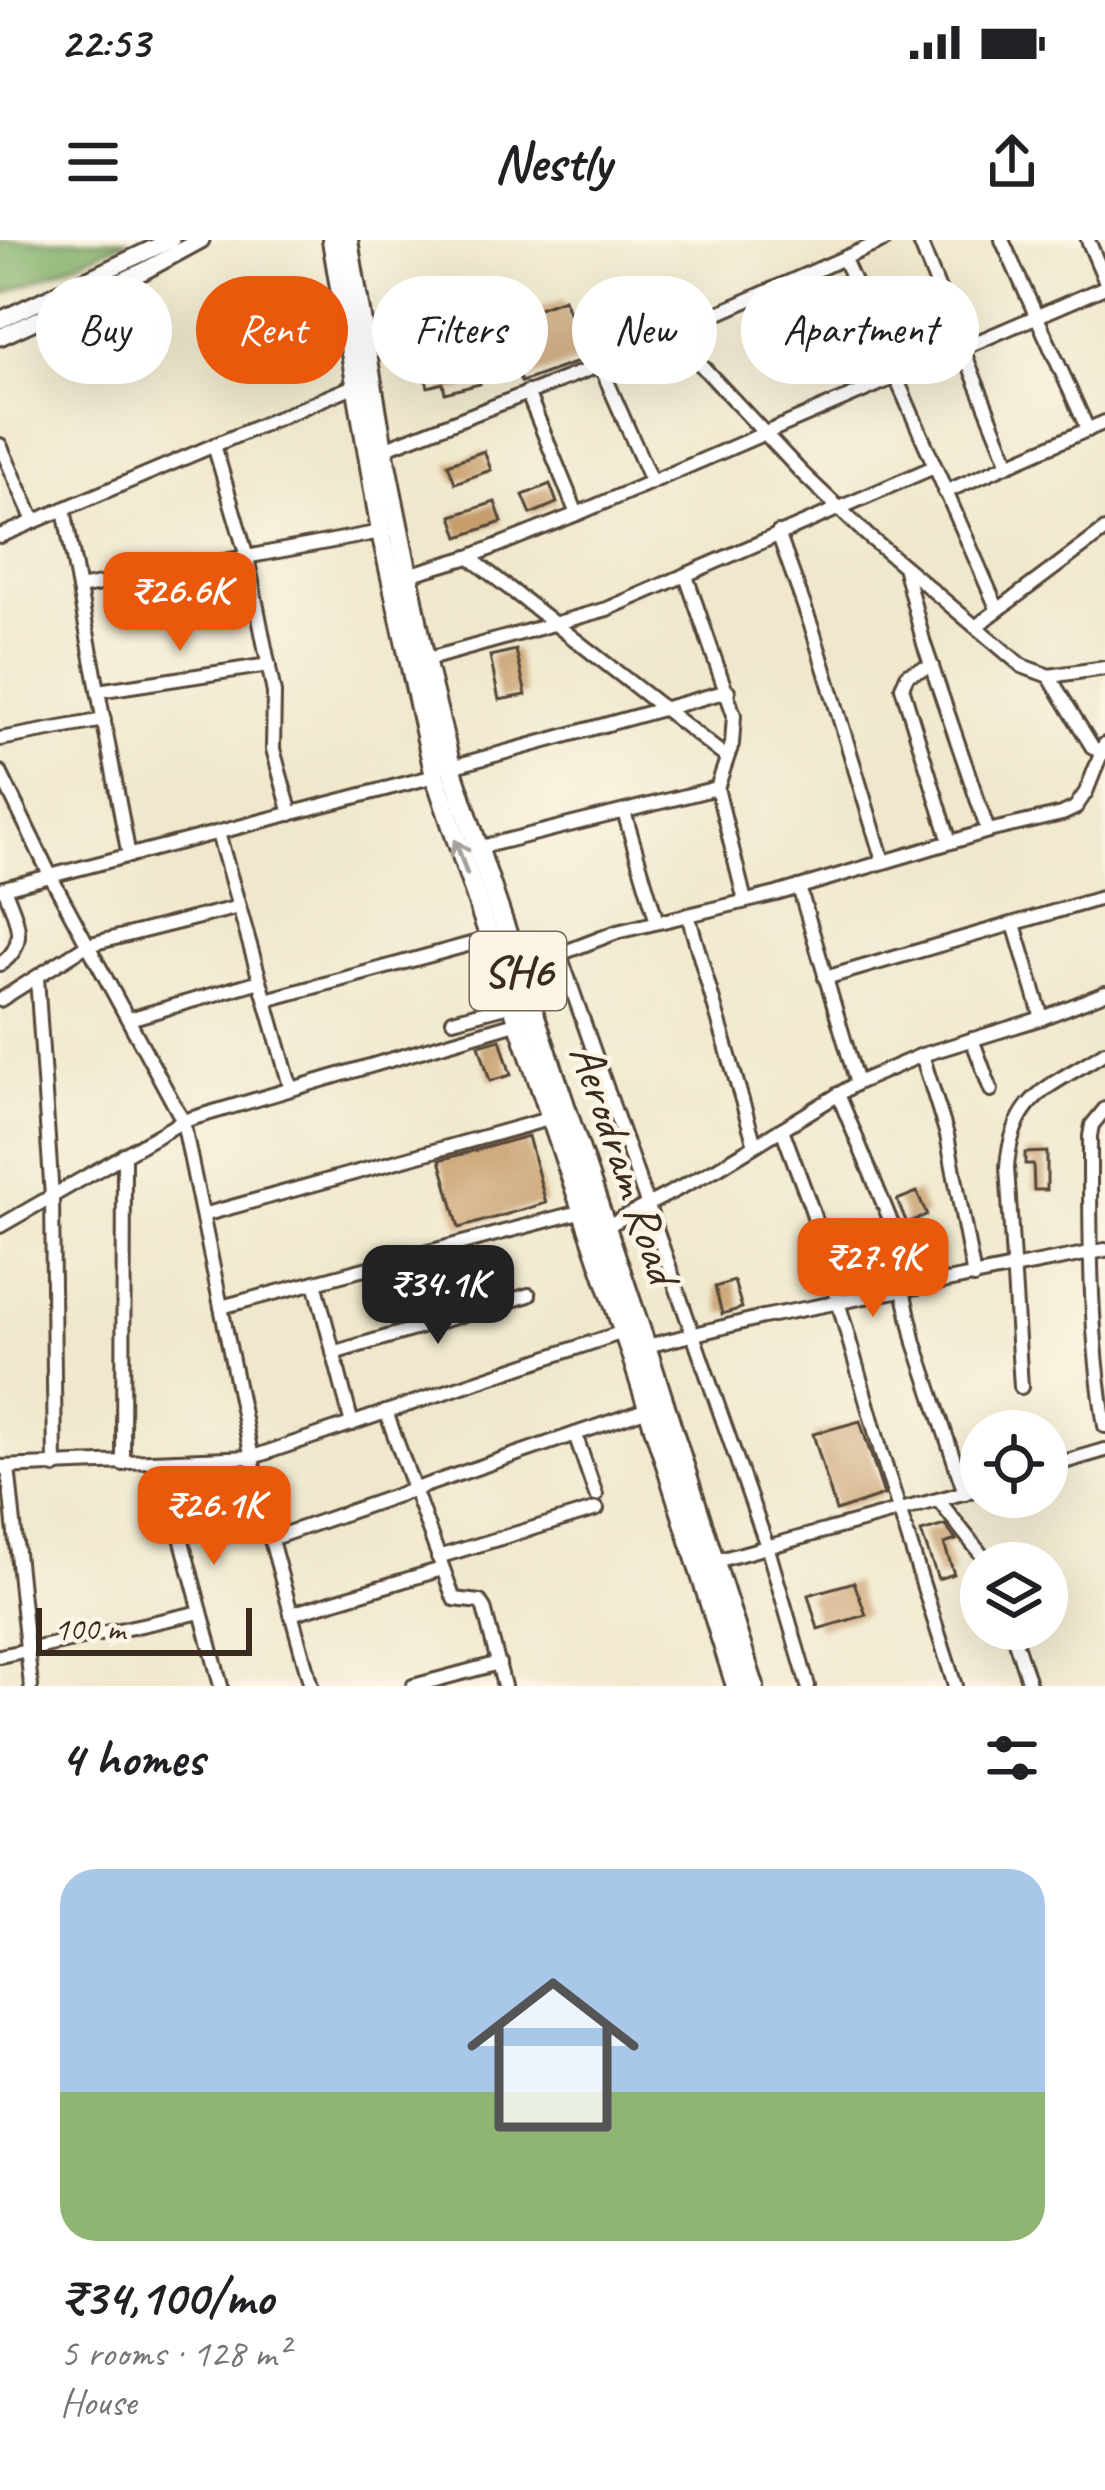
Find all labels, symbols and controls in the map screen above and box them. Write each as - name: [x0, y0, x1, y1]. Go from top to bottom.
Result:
- text: 22:53: [60, 14, 149, 71]
- text: Nestly: [494, 128, 611, 196]
- icon: menu: [60, 129, 126, 195]
- icon: share: [979, 129, 1045, 195]
- chip: Buy: [36, 276, 172, 384]
- chip: Rent: [196, 276, 348, 384]
- chip: Filters: [372, 276, 548, 384]
- chip: New: [572, 276, 717, 384]
- chip: Apartment: [741, 276, 979, 384]
- pin: ₹26.6K: [82, 552, 278, 654]
- text: ₹26.6K: [130, 566, 230, 615]
- one-way arrow: [449, 839, 471, 877]
- road number: SH6: [470, 932, 566, 1010]
- street label: Aerodram Road: [556, 1036, 696, 1297]
- pin: ₹27.9K: [775, 1218, 971, 1320]
- text: ₹27.9K: [824, 1232, 922, 1281]
- pin: ₹34.1K: [340, 1245, 536, 1347]
- text: ₹34.1K: [389, 1259, 487, 1308]
- map controls: [960, 1410, 1068, 1650]
- button: locate: [960, 1410, 1068, 1518]
- pin: ₹26.1K: [116, 1466, 312, 1568]
- text: ₹26.1K: [165, 1480, 263, 1529]
- button: layers: [960, 1542, 1068, 1650]
- scale bar: [36, 1602, 252, 1655]
- text: 100 m: [54, 1608, 125, 1650]
- icon: filters: [979, 1725, 1045, 1791]
- text: 4 homes: [60, 1726, 204, 1790]
- icon: home: [445, 1947, 661, 2163]
- text: ₹34,100/mo: [60, 2265, 273, 2329]
- text: 5 rooms · 128 m²: [60, 2329, 288, 2378]
- text: House: [60, 2378, 136, 2427]

